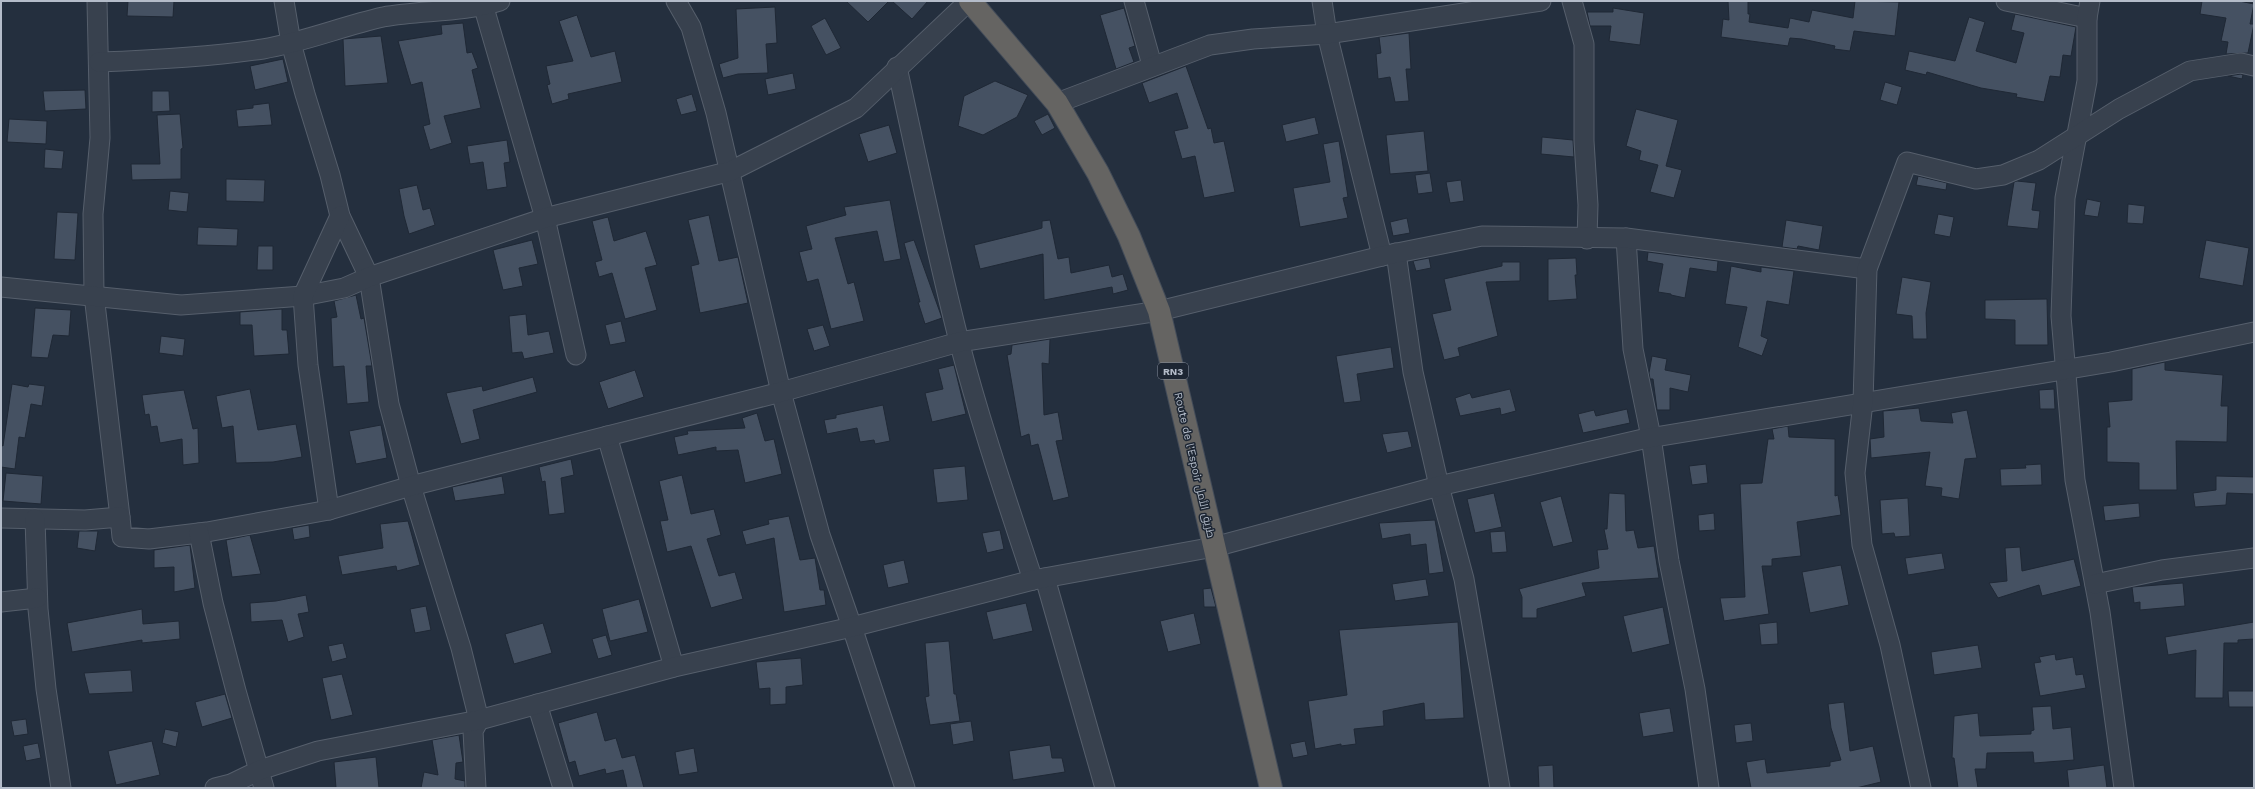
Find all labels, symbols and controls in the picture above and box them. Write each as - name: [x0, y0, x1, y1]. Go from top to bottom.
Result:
- road number: RN3: [1158, 363, 1188, 379]
- street label: Route de l’Espoir طريق الأمل: [1171, 391, 1218, 539]

